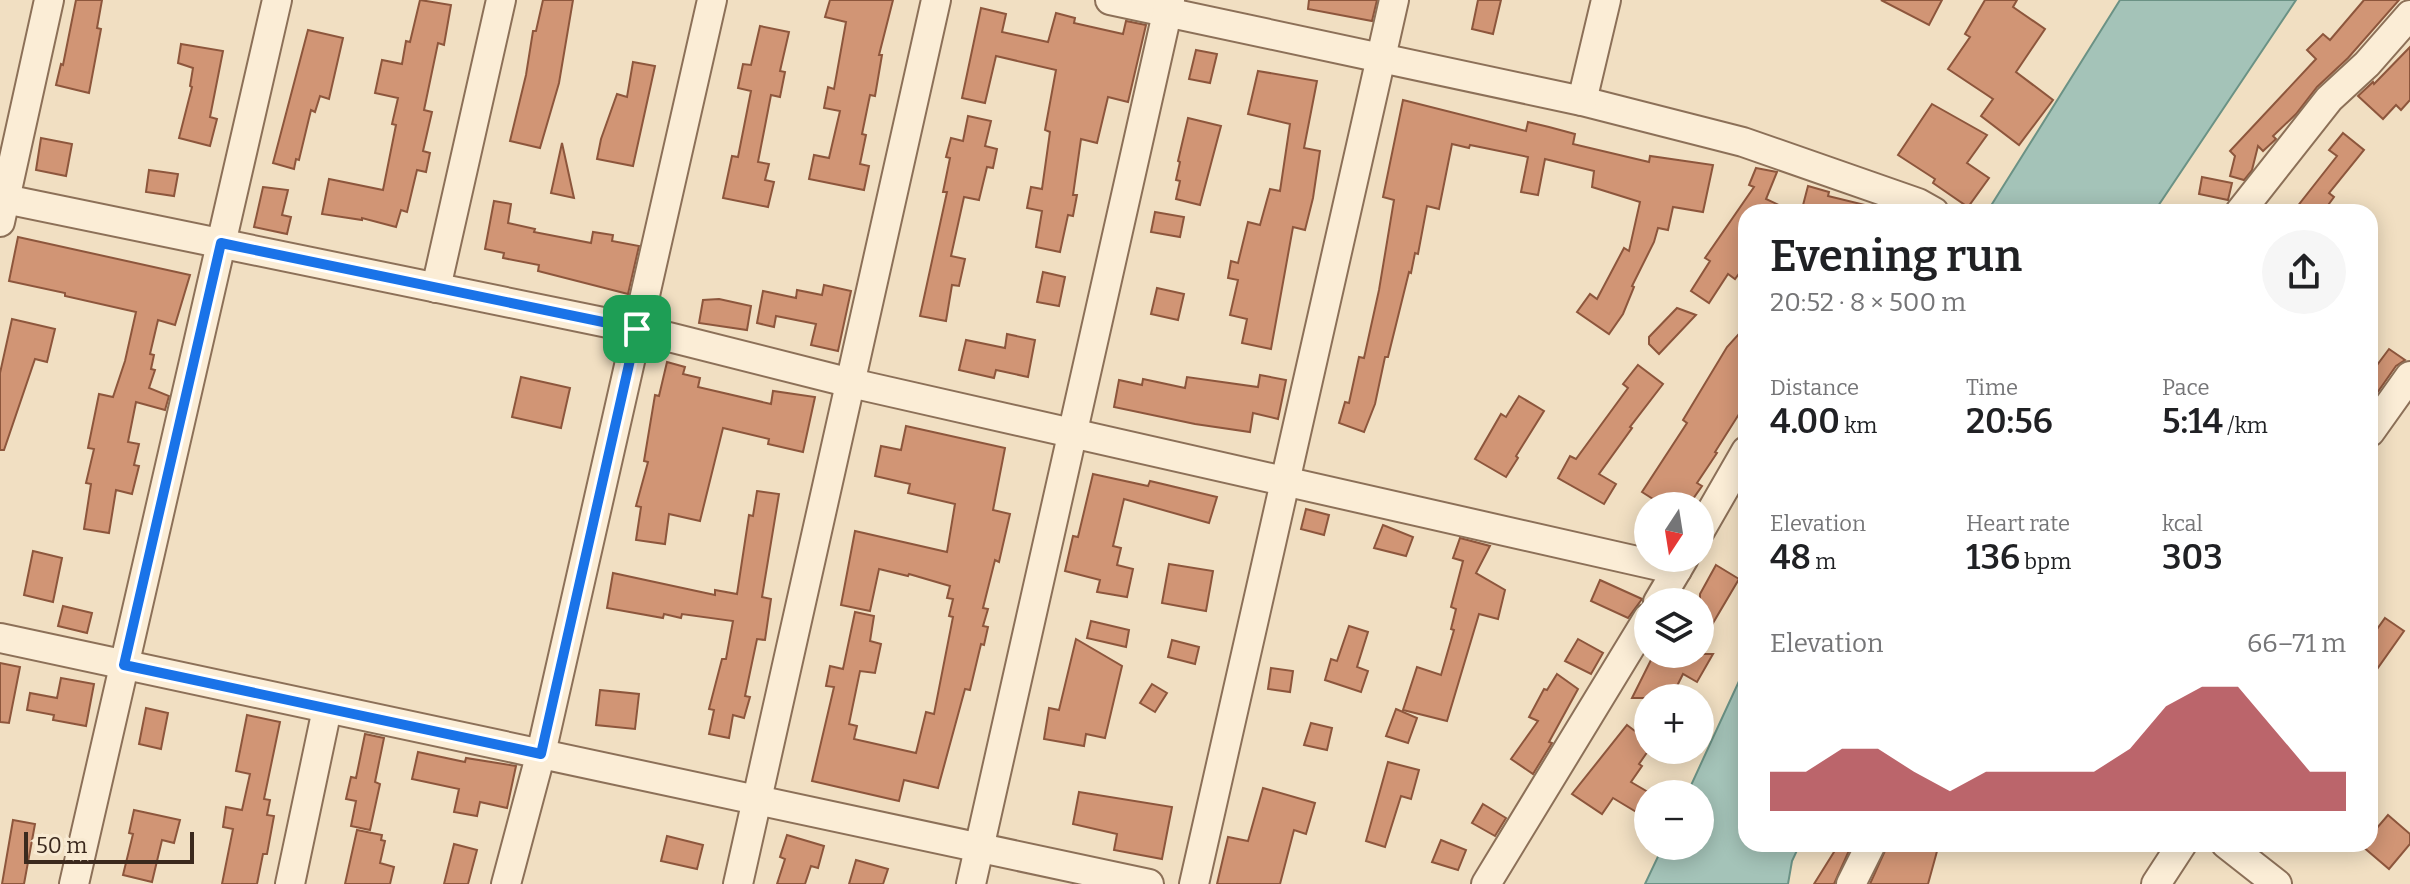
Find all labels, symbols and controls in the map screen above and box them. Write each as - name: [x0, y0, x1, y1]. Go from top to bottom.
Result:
- text: Evening run: [1770, 230, 2022, 283]
- button: share: [2262, 230, 2346, 314]
- text: 20:52 · 8 × 500 m: [1770, 287, 1966, 318]
- pin: [603, 295, 671, 363]
- icon: arrive: [615, 307, 659, 351]
- text: Distance: [1770, 374, 1859, 401]
- text: Time: [1966, 374, 2018, 401]
- text: Pace: [2162, 374, 2210, 401]
- text: 4.00: [1770, 401, 1840, 442]
- text: 20:56: [1966, 401, 2053, 442]
- text: 5:14: [2162, 401, 2223, 442]
- text: km: [1840, 412, 1877, 439]
- text: /km: [2223, 412, 2268, 439]
- north arrow: [1634, 492, 1714, 572]
- map controls: [1634, 492, 1714, 860]
- text: Elevation: [1770, 510, 1866, 537]
- text: Heart rate: [1966, 510, 2070, 537]
- text: kcal: [2162, 510, 2203, 537]
- text: 48: [1770, 537, 1811, 578]
- text: 136: [1966, 537, 2020, 578]
- text: 303: [2162, 537, 2223, 578]
- text: m: [1811, 548, 1836, 575]
- text: bpm: [2020, 548, 2071, 575]
- button: layers: [1634, 588, 1714, 668]
- text: Elevation: [1770, 628, 1883, 659]
- text: 66–71 m: [2247, 628, 2346, 659]
- button: +: [1634, 684, 1714, 764]
- button: −: [1634, 780, 1714, 860]
- scale bar: [24, 828, 194, 864]
- text: 50 m: [36, 832, 87, 859]

